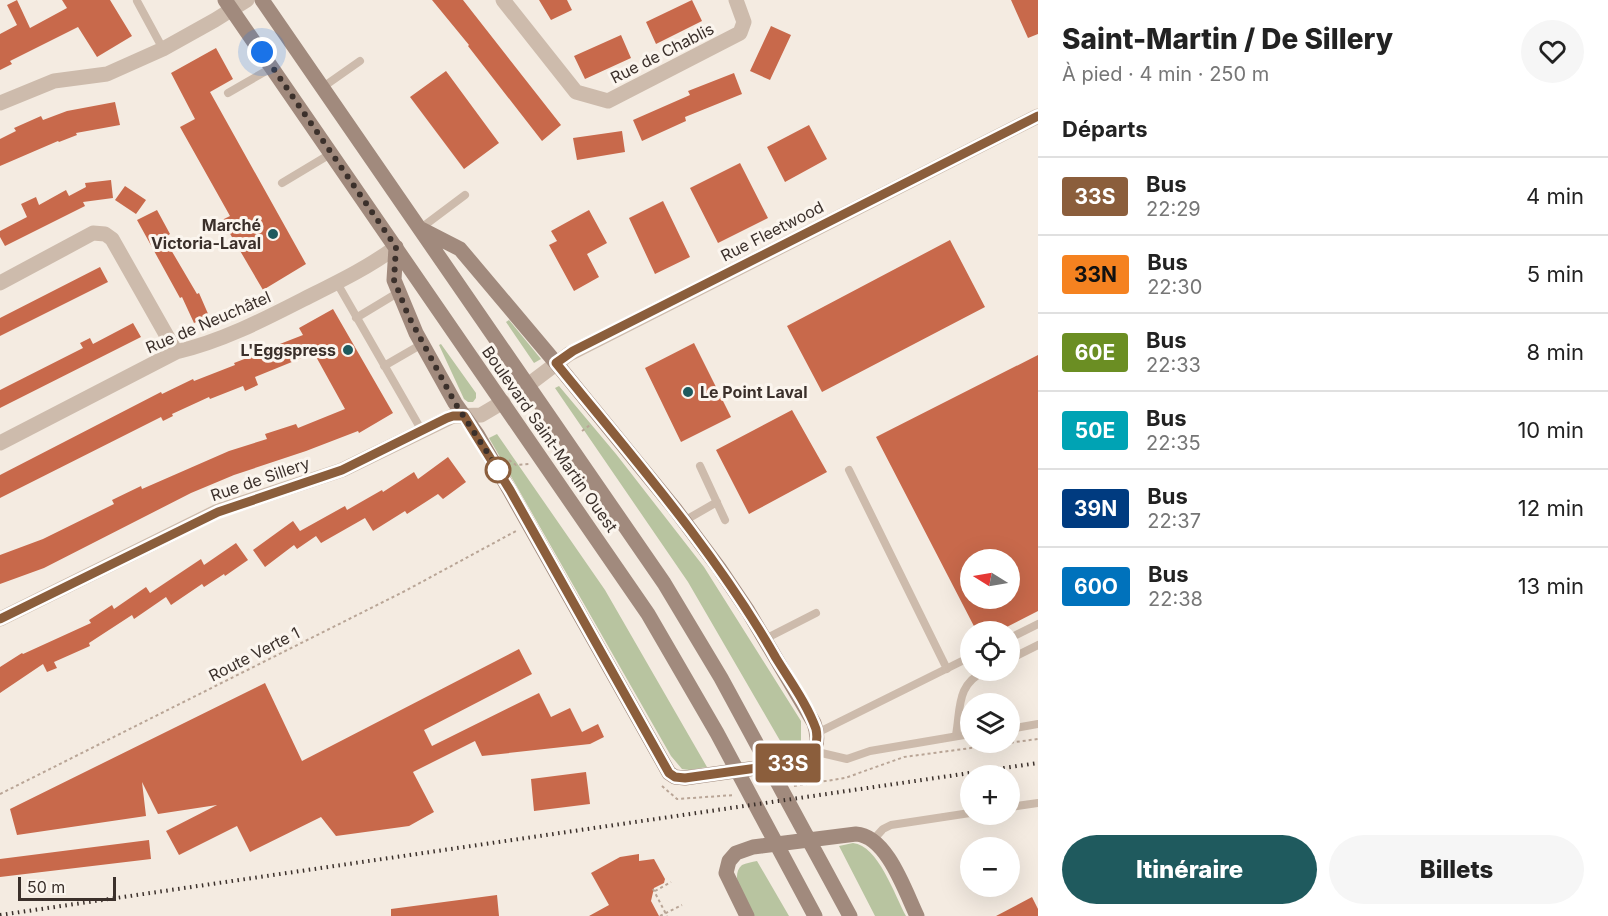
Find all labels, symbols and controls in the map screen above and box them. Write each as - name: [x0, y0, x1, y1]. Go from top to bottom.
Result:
- street label: Rue de Chablis: [607, 18, 717, 88]
- button: heart: [1521, 20, 1584, 83]
- text: Saint-Martin / De Sillery: [1062, 22, 1393, 56]
- your location: [247, 37, 277, 67]
- text: À pied · 4 min · 250 m: [1062, 62, 1269, 86]
- text: Départs: [1062, 116, 1147, 142]
- text: Bus: [1146, 171, 1187, 197]
- text: 4 min: [1526, 183, 1584, 209]
- text: 33S: [1075, 184, 1115, 209]
- street label: Rue Fleetwood: [717, 196, 827, 266]
- text: 22:29: [1146, 197, 1201, 221]
- place label: Marché Victoria-Laval: [151, 215, 261, 253]
- marker: Marché Victoria-Laval: [266, 227, 280, 241]
- text: Bus: [1147, 249, 1188, 275]
- text: 5 min: [1527, 261, 1584, 287]
- text: 33N: [1074, 262, 1117, 287]
- text: 22:30: [1147, 275, 1202, 299]
- street label: Rue de Neuchâtel: [142, 287, 274, 357]
- text: Bus: [1146, 327, 1187, 353]
- text: 8 min: [1527, 339, 1584, 365]
- place label: L'Eggspress: [240, 340, 336, 360]
- text: 60E: [1075, 340, 1115, 365]
- street label: Boulevard Saint-Martin Ouest: [478, 342, 622, 536]
- marker: L'Eggspress: [341, 343, 355, 357]
- text: 22:33: [1146, 353, 1201, 377]
- place label: Le Point Laval: [700, 382, 807, 402]
- marker: Le Point Laval: [681, 385, 695, 399]
- text: Bus: [1146, 405, 1187, 431]
- text: 10 min: [1517, 417, 1584, 443]
- text: 50E: [1075, 418, 1115, 443]
- text: 22:35: [1146, 431, 1201, 455]
- street label: Rue de Sillery: [208, 453, 312, 505]
- unlabelled marker: [485, 457, 511, 483]
- text: Bus: [1147, 483, 1188, 509]
- text: 12 min: [1518, 495, 1584, 521]
- text: 39N: [1074, 496, 1117, 521]
- text: 22:37: [1147, 509, 1201, 533]
- north arrow: [960, 549, 1020, 609]
- map controls: [960, 549, 1020, 897]
- text: Bus: [1148, 561, 1189, 587]
- text: 13 min: [1518, 573, 1584, 599]
- text: 60O: [1074, 574, 1118, 599]
- text: 22:38: [1148, 587, 1203, 611]
- button: locate: [960, 621, 1020, 681]
- street label: Route Verte 1: [205, 623, 303, 685]
- button: layers: [960, 693, 1020, 753]
- line badge: 33S: [754, 744, 822, 783]
- text: 33S: [768, 751, 808, 776]
- button: +: [960, 765, 1020, 825]
- button: Itinéraire: [1062, 835, 1317, 904]
- button: Billets: [1329, 835, 1584, 904]
- button: −: [960, 837, 1020, 897]
- scale bar: [18, 874, 116, 902]
- text: 50 m: [27, 877, 65, 897]

